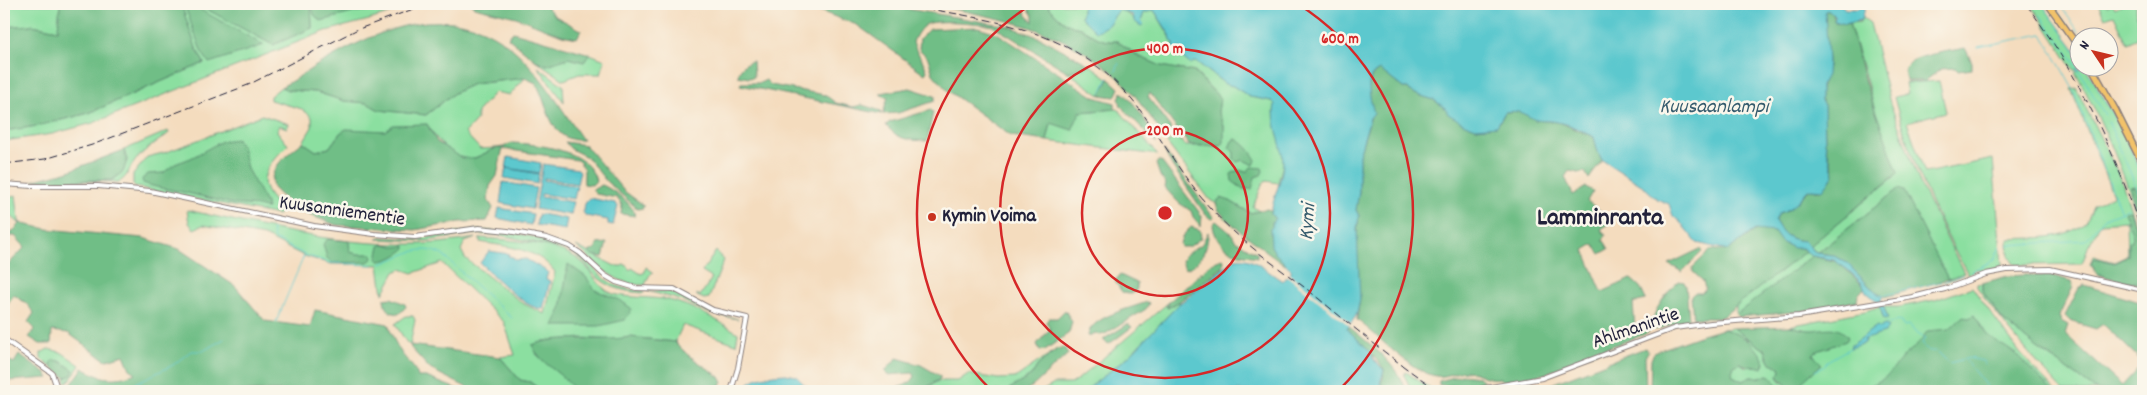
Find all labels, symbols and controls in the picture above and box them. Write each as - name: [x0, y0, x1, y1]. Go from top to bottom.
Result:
- north arrow: [2070, 28, 2120, 78]
- text: 600 m: [1321, 29, 1359, 51]
- text: N: [2075, 37, 2095, 54]
- text: 400 m: [1147, 39, 1183, 61]
- water label: Kuusaanlampi: [1660, 93, 1772, 123]
- text: 200 m: [1147, 121, 1183, 143]
- street label: Kuusanniementie: [277, 189, 407, 235]
- water label: Kymi: [1293, 200, 1325, 241]
- district label: Lamminranta: [1537, 201, 1664, 237]
- place label: Kymin Voima: [942, 203, 1036, 231]
- centre of rings: [1156, 204, 1174, 222]
- marker: Kymin Voima: [926, 211, 938, 223]
- street label: Ahlmanintie: [1589, 301, 1683, 357]

